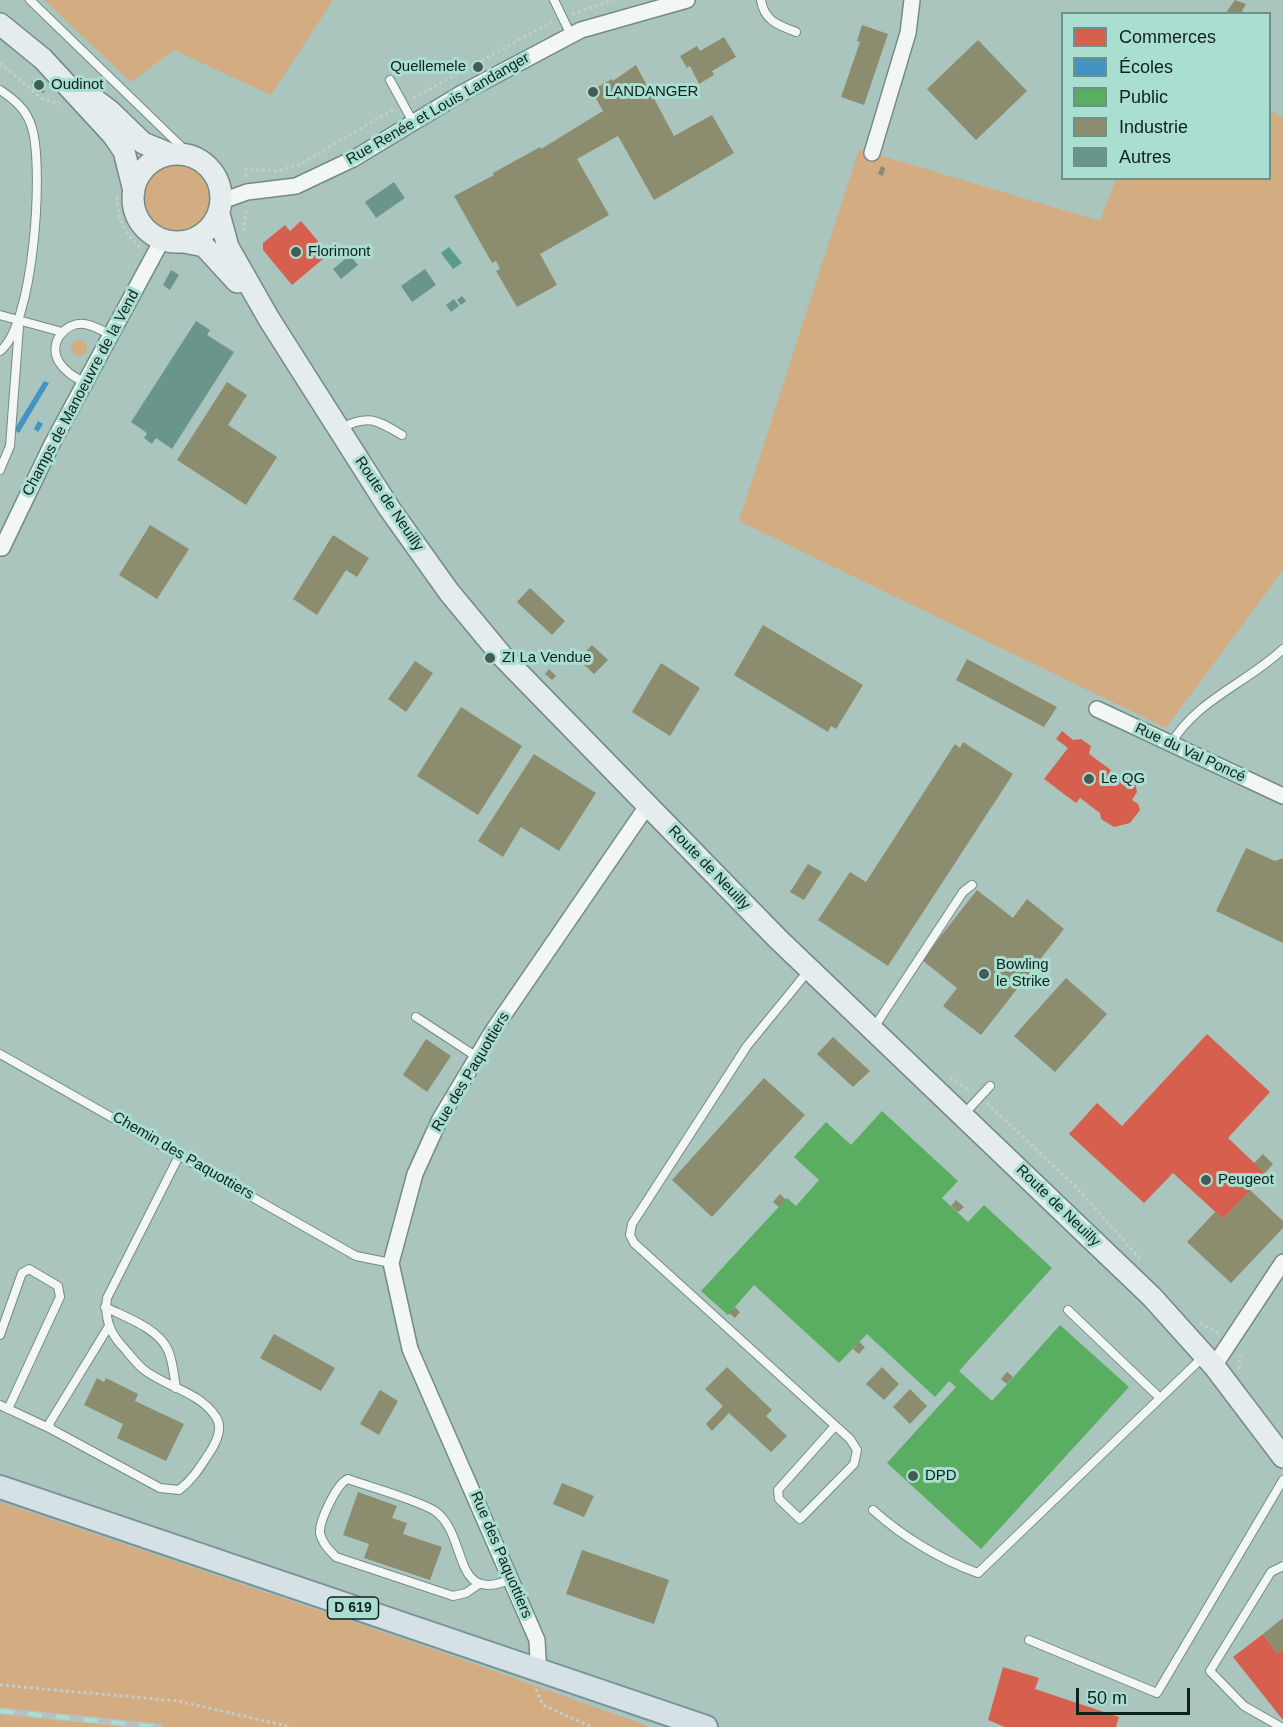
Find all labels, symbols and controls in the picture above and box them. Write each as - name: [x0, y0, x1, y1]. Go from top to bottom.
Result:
- legend: [1061, 12, 1271, 180]
- text: Commerces: [1119, 27, 1216, 47]
- street label: Rue Renée et Louis Landanger: [343, 49, 533, 169]
- text: Écoles: [1119, 57, 1173, 77]
- place label: Quellemele: [390, 58, 466, 76]
- marker: Quellemele: [471, 60, 485, 74]
- place label: Oudinot: [51, 76, 104, 94]
- marker: Oudinot: [32, 78, 46, 92]
- place label: LANDANGER: [605, 83, 698, 101]
- marker: LANDANGER: [586, 85, 600, 99]
- text: Public: [1119, 87, 1168, 107]
- text: Industrie: [1119, 117, 1188, 137]
- text: Autres: [1119, 147, 1171, 167]
- place label: Florimont: [308, 243, 371, 261]
- marker: Florimont: [289, 245, 303, 259]
- street label: Champs de Manoeuvre de la Vend: [19, 287, 143, 499]
- street label: Route de Neuilly: [351, 453, 427, 555]
- place label: ZI La Vendue: [502, 649, 591, 667]
- marker: ZI La Vendue: [483, 651, 497, 665]
- street label: Rue du Val Poncé: [1132, 720, 1248, 786]
- place label: Le QG: [1101, 770, 1145, 788]
- marker: Le QG: [1082, 772, 1096, 786]
- street label: Route de Neuilly: [664, 822, 754, 914]
- place label: Bowling le Strike: [996, 956, 1050, 991]
- marker: Bowling le Strike: [977, 967, 991, 981]
- street label: Rue des Paquottiers: [428, 1009, 514, 1135]
- street label: Chemin des Paquottiers: [109, 1108, 257, 1204]
- street label: Route de Neuilly: [1012, 1161, 1104, 1251]
- place label: Peugeot: [1218, 1171, 1274, 1189]
- marker: Peugeot: [1199, 1173, 1213, 1187]
- place label: DPD: [925, 1467, 957, 1485]
- marker: DPD: [906, 1469, 920, 1483]
- street label: Rue des Paquottiers: [466, 1489, 536, 1621]
- road number: D 619: [328, 1597, 378, 1619]
- scale bar: [1079, 1676, 1193, 1714]
- text: 50 m: [1087, 1688, 1127, 1708]

